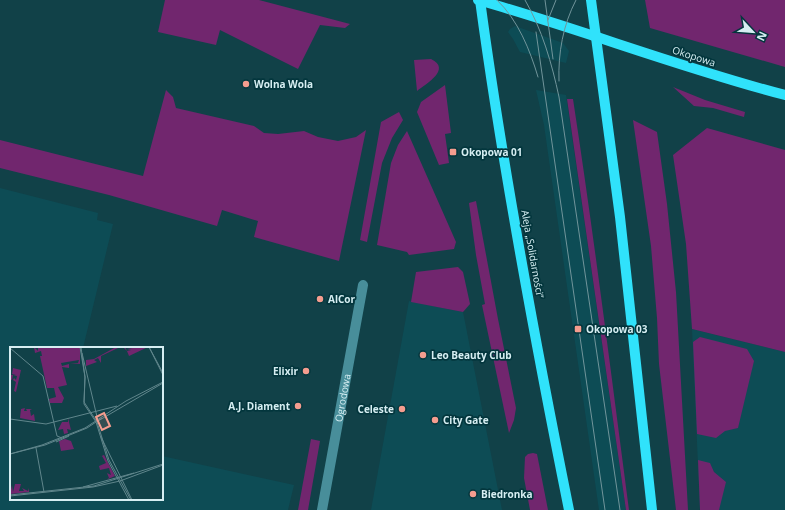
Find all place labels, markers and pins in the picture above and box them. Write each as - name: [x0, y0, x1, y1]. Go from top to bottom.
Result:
- place label: Wolna Wola: [254, 77, 313, 91]
- marker: Wolna Wola: [241, 79, 251, 89]
- place label: Okopowa 01: [461, 145, 523, 159]
- marker: Okopowa 01: [448, 147, 458, 157]
- place label: AlCor: [328, 292, 356, 306]
- marker: AlCor: [315, 294, 325, 304]
- place label: Okopowa 03: [586, 322, 648, 336]
- marker: Okopowa 03: [573, 324, 583, 334]
- place label: Leo Beauty Club: [431, 348, 512, 362]
- marker: Leo Beauty Club: [418, 350, 428, 360]
- place label: Elixir: [273, 364, 298, 378]
- marker: Elixir: [301, 366, 311, 376]
- place label: A.J. Diament: [228, 399, 291, 413]
- marker: A.J. Diament: [293, 401, 303, 411]
- place label: Celeste: [358, 402, 394, 416]
- marker: Celeste: [397, 404, 407, 414]
- place label: City Gate: [443, 413, 489, 427]
- marker: City Gate: [430, 415, 440, 425]
- place label: Biedronka: [481, 487, 533, 501]
- marker: Biedronka: [468, 489, 478, 499]

